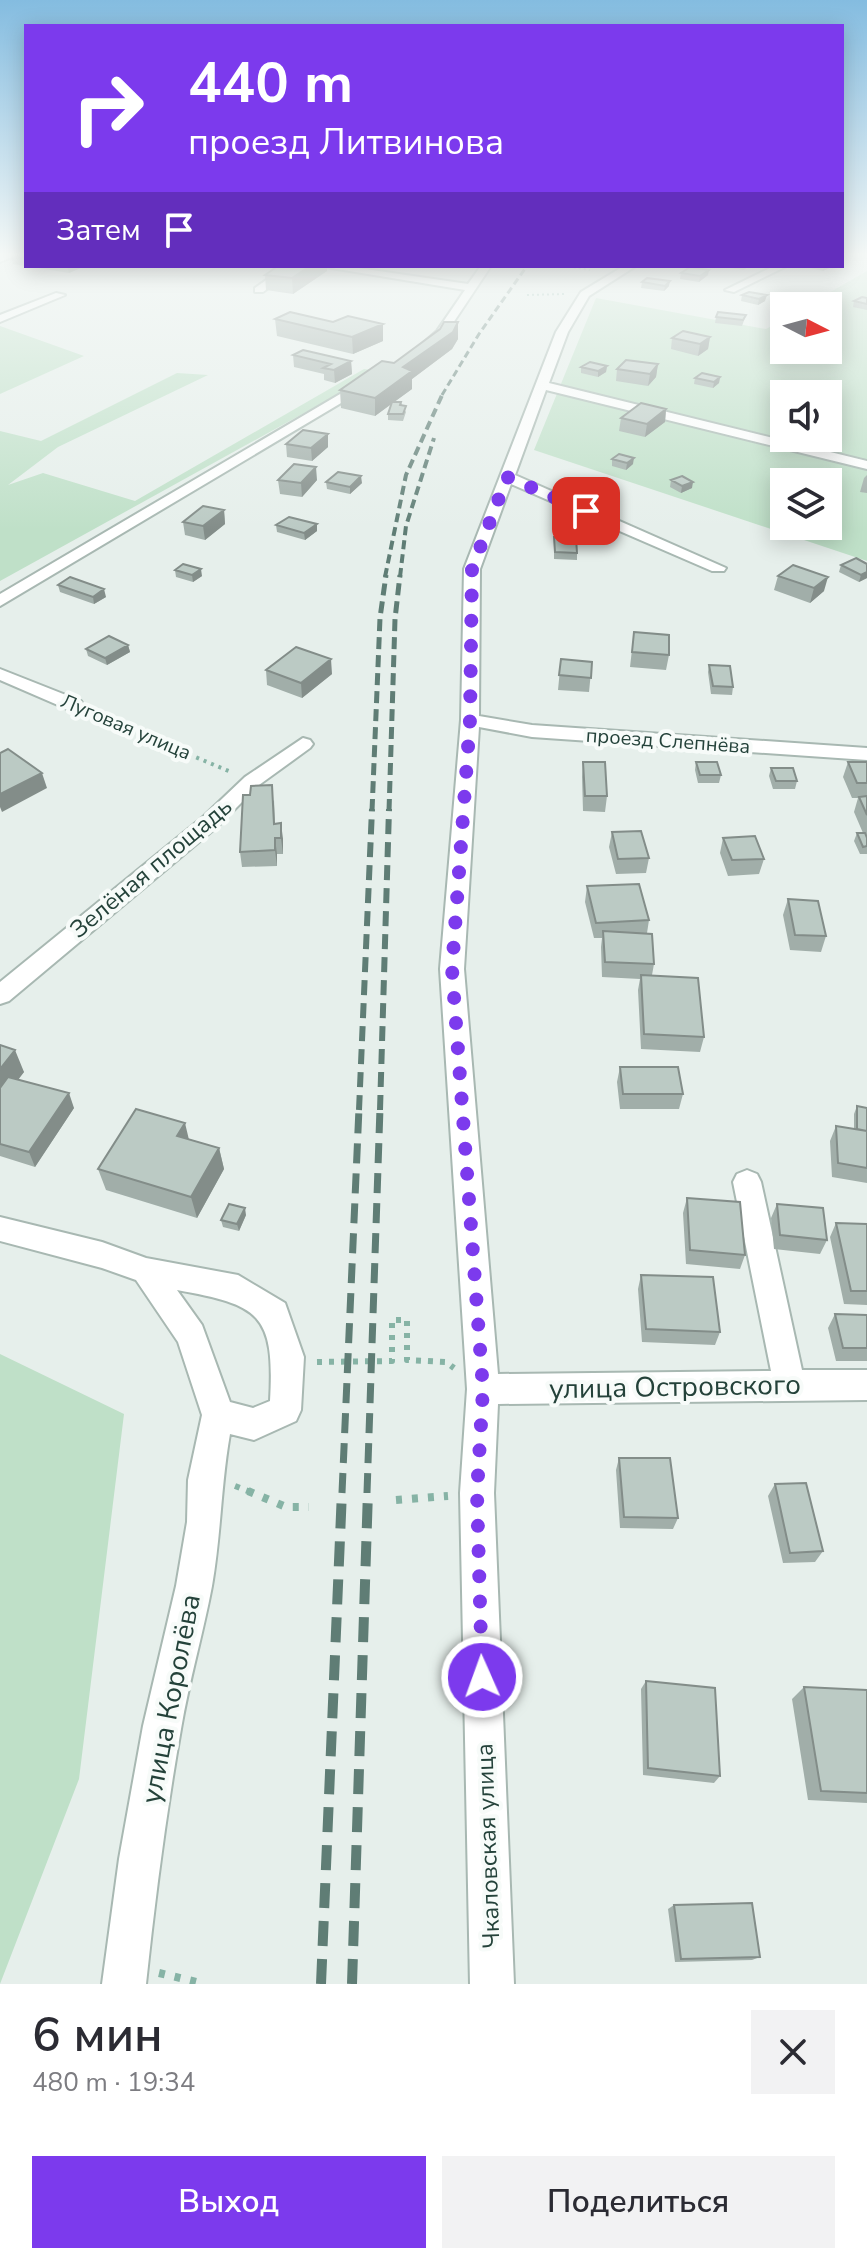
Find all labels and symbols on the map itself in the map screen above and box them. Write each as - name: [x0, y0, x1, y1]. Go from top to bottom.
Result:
- north arrow: [770, 292, 842, 364]
- pin: [552, 477, 620, 545]
- street label: Луговая улица: [57, 687, 195, 767]
- street label: проезд Слепнёва: [585, 722, 751, 760]
- street label: Зелёная площадь: [63, 791, 239, 945]
- street label: улица Островского: [549, 1366, 801, 1408]
- street label: улица Королёва: [132, 1591, 210, 1807]
- position arrow: [440, 1635, 524, 1719]
- street label: Чкаловская улица: [468, 1743, 508, 1949]

